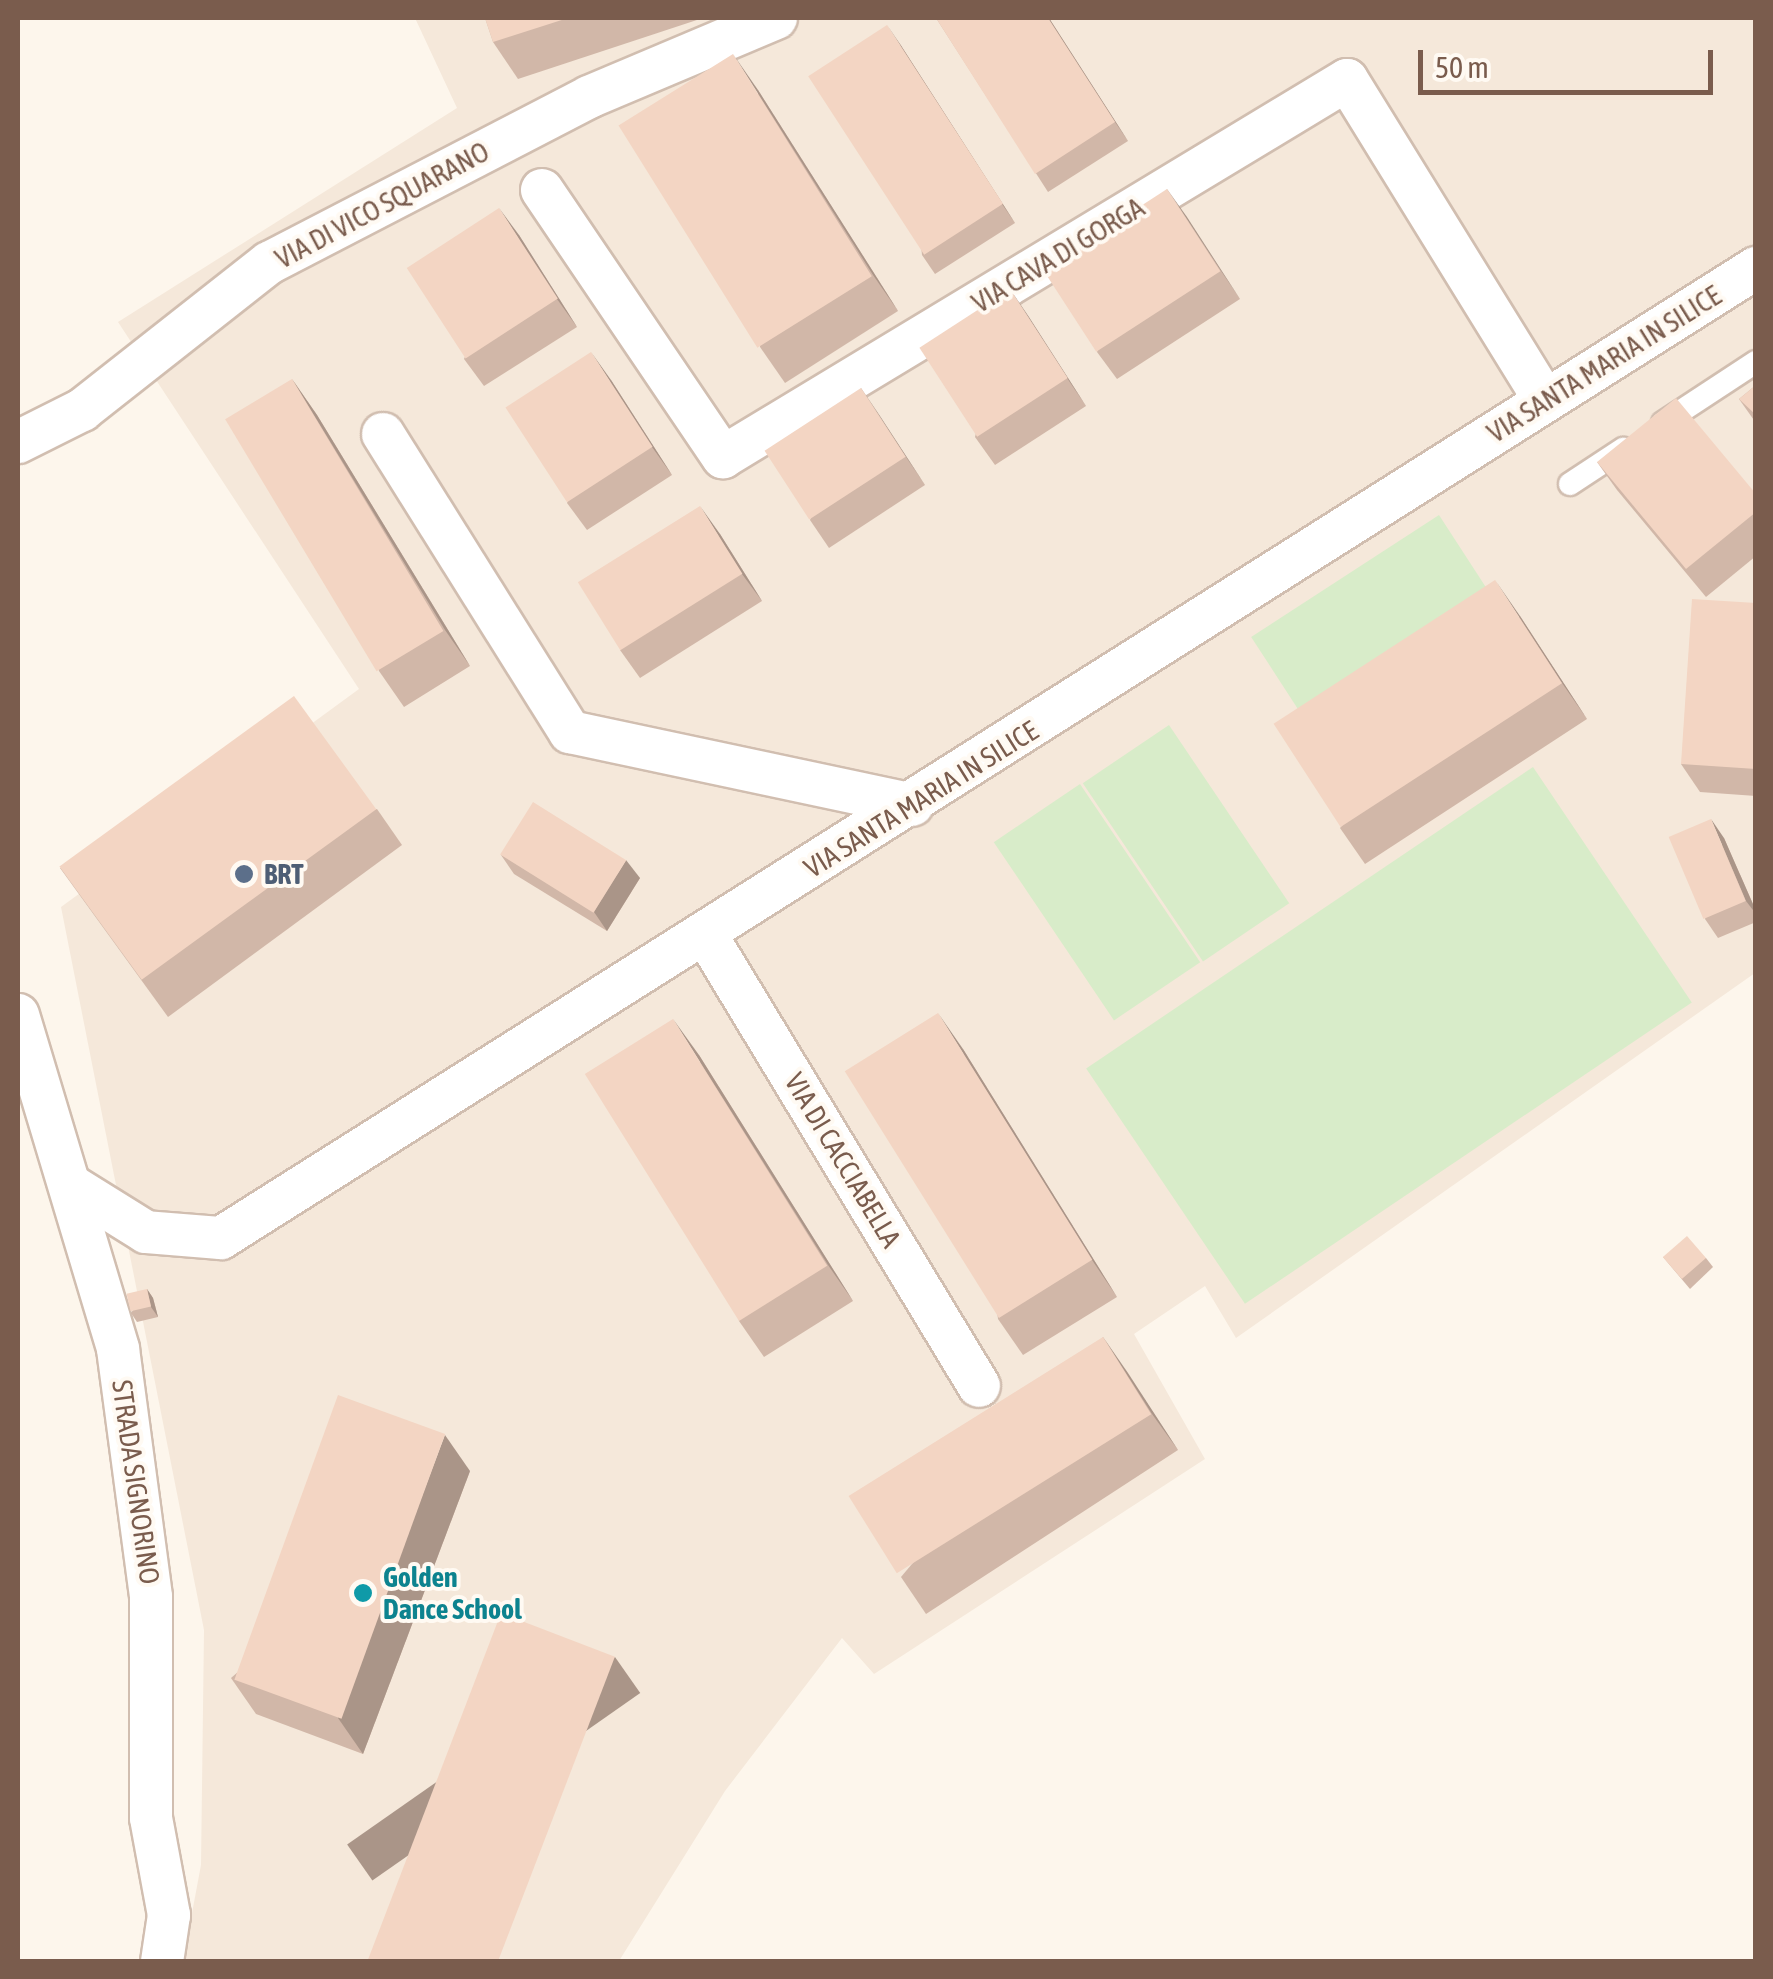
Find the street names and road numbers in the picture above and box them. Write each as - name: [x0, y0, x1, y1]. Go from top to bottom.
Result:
- street label: VIA DI VICO SQUARANO: [269, 135, 495, 275]
- street label: VIA CAVA DI GORGA: [966, 190, 1150, 320]
- street label: VIA SANTA MARIA IN SILICE: [1481, 278, 1727, 450]
- street label: VIA SANTA MARIA IN SILICE: [798, 713, 1044, 885]
- street label: VIA DI CACCIABELLA: [778, 1067, 908, 1253]
- street label: STRADA SIGNORINO: [105, 1378, 167, 1586]

